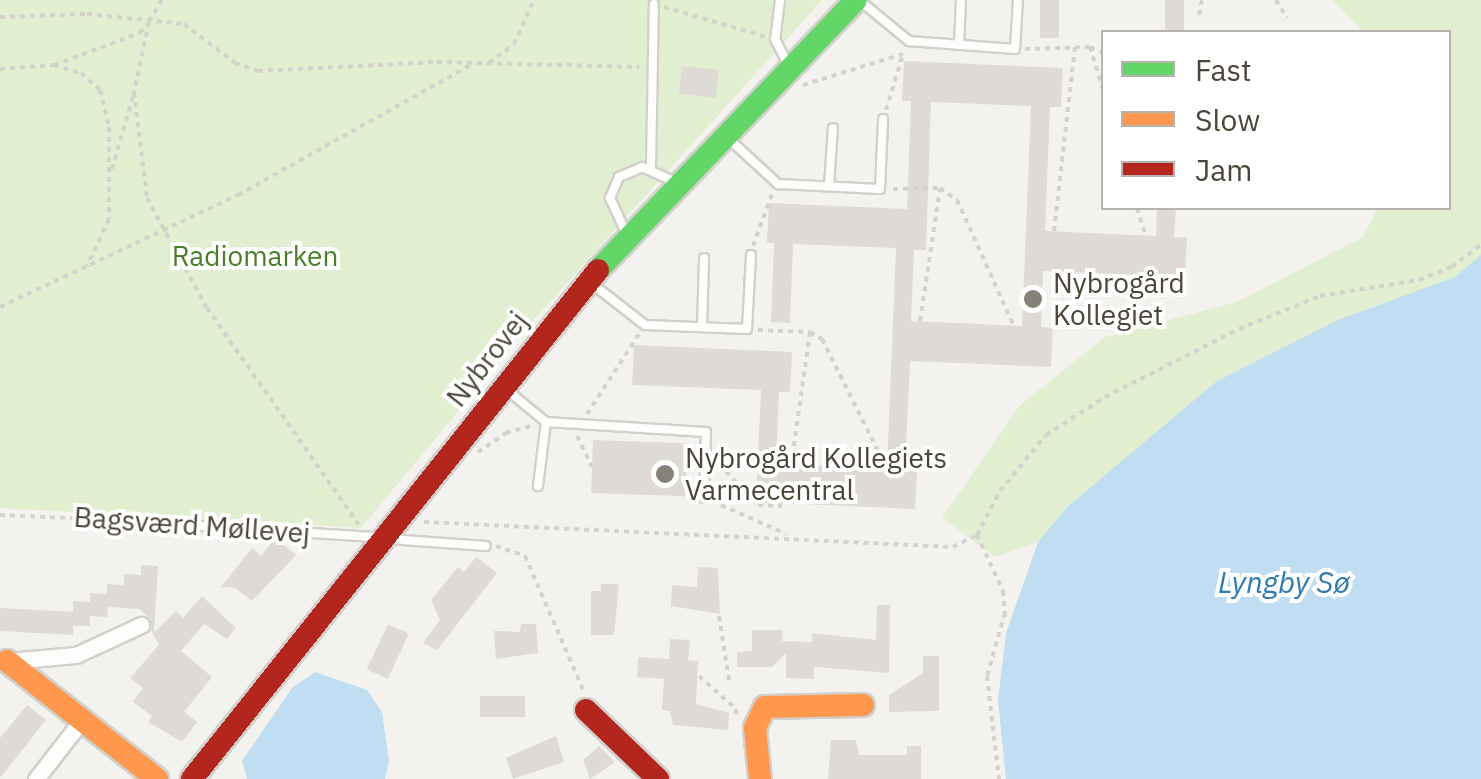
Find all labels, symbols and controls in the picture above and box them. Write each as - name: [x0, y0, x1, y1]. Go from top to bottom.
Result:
- legend: [1101, 30, 1451, 210]
- text: Fast: [1195, 50, 1252, 89]
- text: Slow: [1195, 100, 1260, 139]
- text: Jam: [1195, 150, 1253, 189]
- park label: Radiomarken: [172, 239, 338, 273]
- place label: Nybrogård Kollegiet: [1053, 266, 1185, 332]
- marker: Nybrogård Kollegiet: [1022, 288, 1044, 310]
- street label: Nybrovej: [439, 305, 535, 413]
- place label: Nybrogård Kollegiets Varmecentral: [685, 441, 947, 507]
- marker: Nybrogård Kollegiets Varmecentral: [654, 463, 676, 485]
- street label: Bagsværd Møllevej: [73, 500, 311, 550]
- water label: Lyngby Sø: [1218, 564, 1350, 600]

